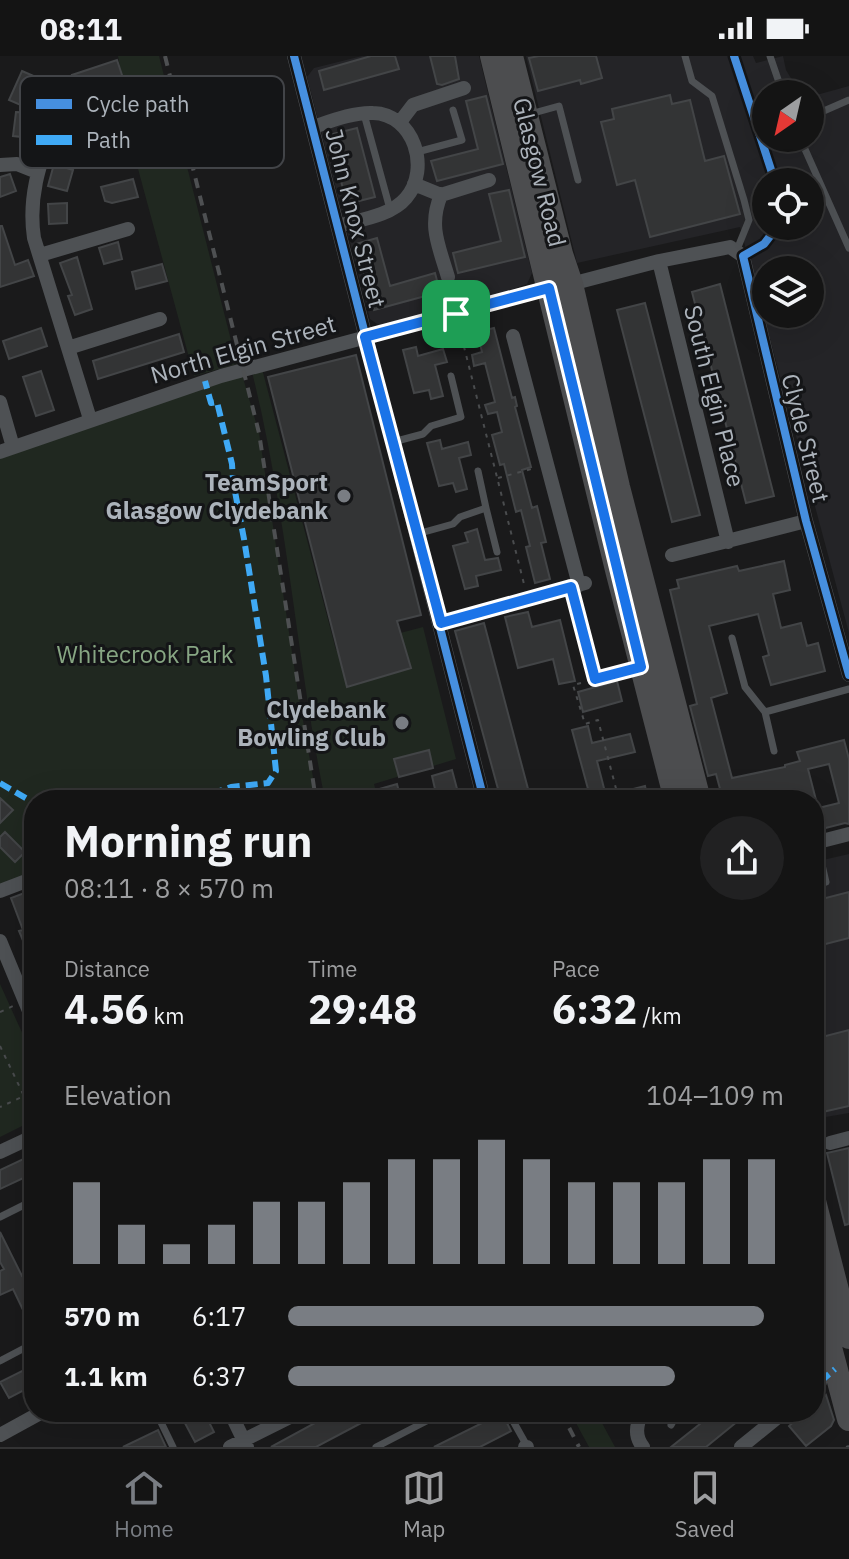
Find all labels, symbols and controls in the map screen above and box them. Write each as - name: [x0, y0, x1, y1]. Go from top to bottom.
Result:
- text: 08:11: [40, 9, 122, 48]
- legend: [20, 76, 284, 168]
- north arrow: [752, 80, 824, 152]
- map controls: [752, 80, 824, 328]
- text: Cycle path: [86, 89, 190, 118]
- street label: Glasgow Road: [506, 94, 574, 250]
- text: Path: [86, 125, 131, 154]
- street label: John Knox Street: [318, 125, 394, 311]
- button: locate: [752, 168, 824, 240]
- button: layers: [752, 256, 824, 328]
- pin: [422, 280, 490, 348]
- icon: arrive: [434, 292, 478, 336]
- street label: South Elgin Place: [677, 302, 753, 490]
- street label: North Elgin Street: [147, 307, 339, 391]
- street label: Clyde Street: [775, 370, 837, 506]
- place label: TeamSport Glasgow Clydebank: [106, 466, 328, 526]
- marker: TeamSport Glasgow Clydebank: [335, 487, 353, 505]
- park label: Whitecrook Park: [56, 638, 234, 670]
- place label: Clydebank Bowling Club: [237, 693, 386, 753]
- marker: Clydebank Bowling Club: [393, 714, 411, 732]
- text: Morning run: [64, 812, 313, 869]
- button: share: [700, 816, 784, 900]
- text: 08:11 · 8 × 570 m: [64, 871, 274, 905]
- text: Distance: [64, 954, 150, 983]
- text: Time: [308, 954, 357, 983]
- text: Pace: [552, 954, 600, 983]
- text: 4.56: [64, 983, 148, 1035]
- text: 29:48: [308, 983, 417, 1035]
- text: 6:32: [552, 983, 637, 1035]
- text: km: [148, 1001, 184, 1030]
- text: /km: [637, 1001, 682, 1030]
- text: Elevation: [64, 1078, 172, 1112]
- text: 104–109 m: [646, 1078, 784, 1112]
- text: 570 m: [64, 1299, 140, 1333]
- text: 6:17: [192, 1299, 246, 1333]
- text: 1.1 km: [64, 1359, 148, 1393]
- text: 6:37: [192, 1359, 246, 1393]
- tab: Home: [114, 1466, 174, 1543]
- tab: Map: [402, 1466, 446, 1543]
- tab: Saved: [675, 1466, 735, 1543]

